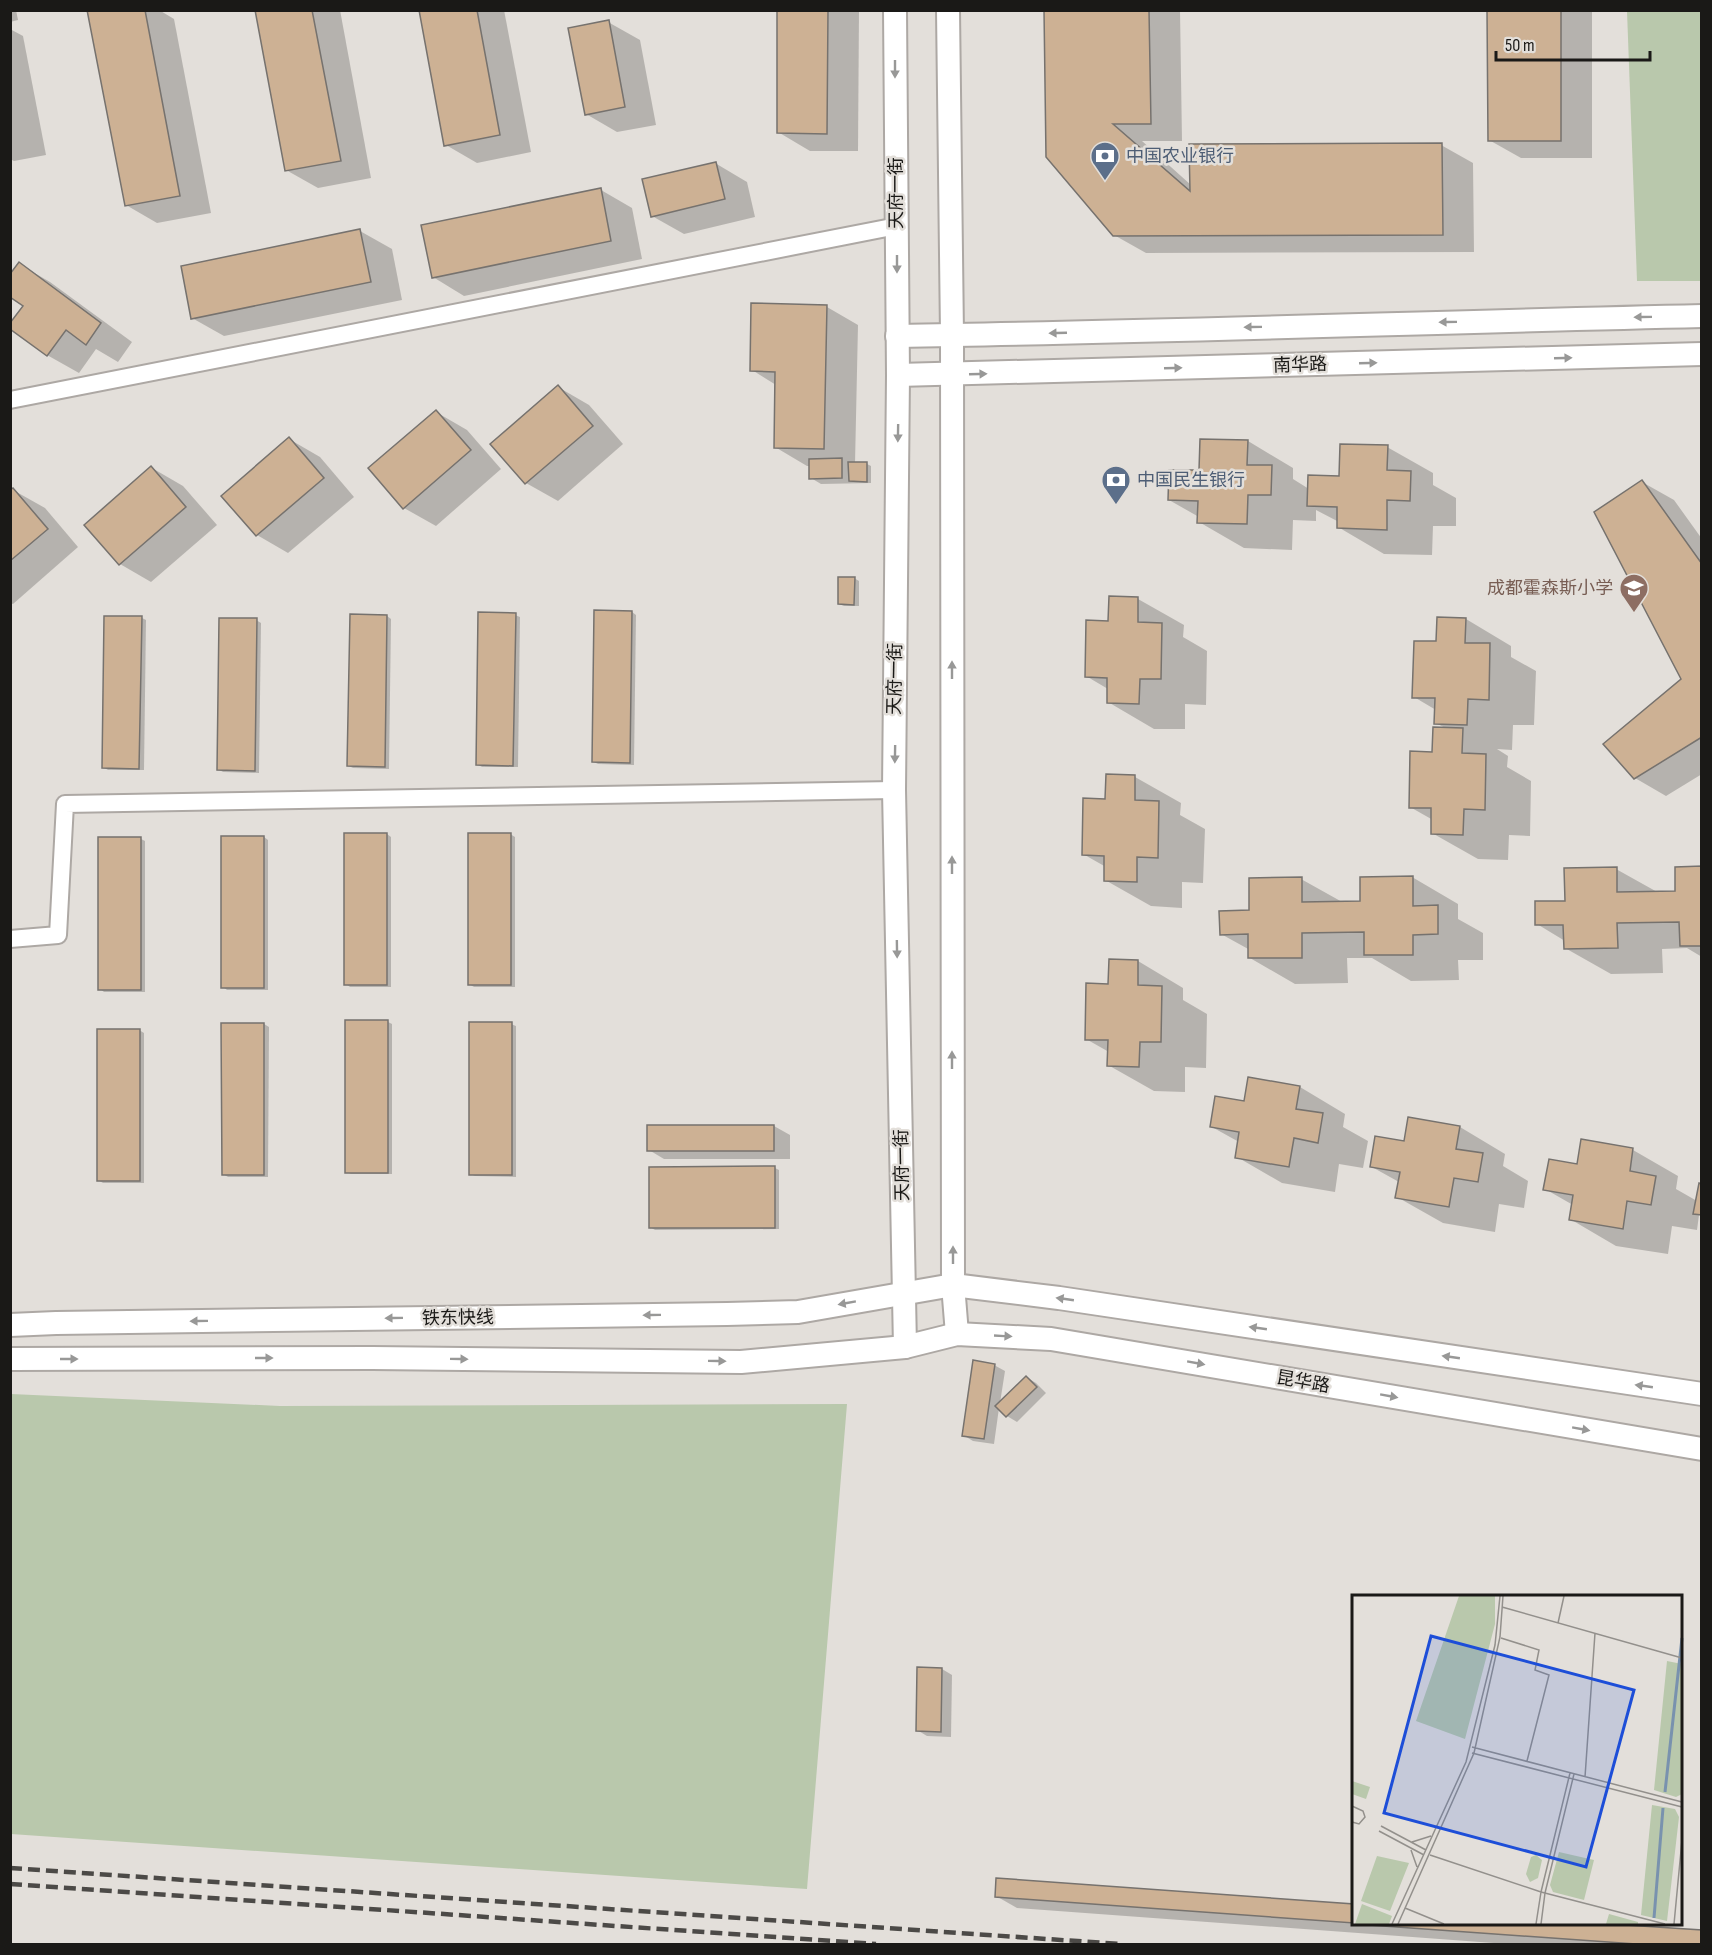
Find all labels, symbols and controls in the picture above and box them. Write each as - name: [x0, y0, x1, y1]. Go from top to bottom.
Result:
- scale bar: [1496, 24, 1650, 62]
- text: 50 m: [1505, 35, 1535, 56]
- one-way arrow: [890, 59, 900, 78]
- bank icon: 中国农业银行: [1089, 140, 1121, 182]
- place label: 中国农业银行: [1126, 146, 1234, 167]
- street label: 天府一街: [886, 157, 907, 229]
- one-way arrow: [892, 254, 902, 273]
- one-way arrow: [1634, 312, 1653, 322]
- one-way arrow: [1439, 317, 1458, 327]
- one-way arrow: [1244, 322, 1263, 331]
- one-way arrow: [1049, 328, 1068, 338]
- one-way arrow: [1553, 353, 1572, 363]
- street label: 南华路: [1273, 354, 1327, 376]
- one-way arrow: [1358, 358, 1377, 368]
- one-way arrow: [1163, 364, 1182, 373]
- one-way arrow: [968, 369, 987, 378]
- one-way arrow: [893, 424, 903, 443]
- bank icon: 中国民生银行: [1100, 464, 1132, 506]
- place label: 中国民生银行: [1137, 470, 1245, 491]
- school or university icon: 成都霍森斯小学: [1618, 572, 1650, 614]
- place label: 成都霍森斯小学: [1487, 578, 1613, 599]
- street label: 天府一街: [884, 643, 906, 715]
- one-way arrow: [947, 660, 957, 679]
- one-way arrow: [890, 745, 900, 764]
- one-way arrow: [947, 855, 957, 874]
- one-way arrow: [893, 940, 902, 959]
- one-way arrow: [947, 1050, 957, 1069]
- street label: 天府一街: [891, 1129, 913, 1201]
- one-way arrow: [948, 1245, 958, 1264]
- one-way arrow: [1055, 1295, 1074, 1304]
- one-way arrow: [837, 1299, 856, 1308]
- street label: 铁东快线: [422, 1307, 494, 1329]
- one-way arrow: [643, 1310, 662, 1320]
- one-way arrow: [385, 1314, 404, 1323]
- one-way arrow: [190, 1316, 209, 1326]
- one-way arrow: [1248, 1323, 1267, 1332]
- one-way arrow: [994, 1332, 1013, 1341]
- one-way arrow: [1441, 1352, 1460, 1361]
- one-way arrow: [254, 1353, 273, 1363]
- one-way arrow: [59, 1354, 78, 1364]
- one-way arrow: [449, 1354, 468, 1364]
- one-way arrow: [707, 1357, 726, 1366]
- one-way arrow: [1187, 1359, 1206, 1368]
- street label: 昆华路: [1275, 1367, 1331, 1397]
- one-way arrow: [1634, 1381, 1653, 1390]
- one-way arrow: [1379, 1392, 1398, 1401]
- one-way arrow: [1571, 1424, 1590, 1433]
- inset map: [1352, 1595, 1682, 1925]

